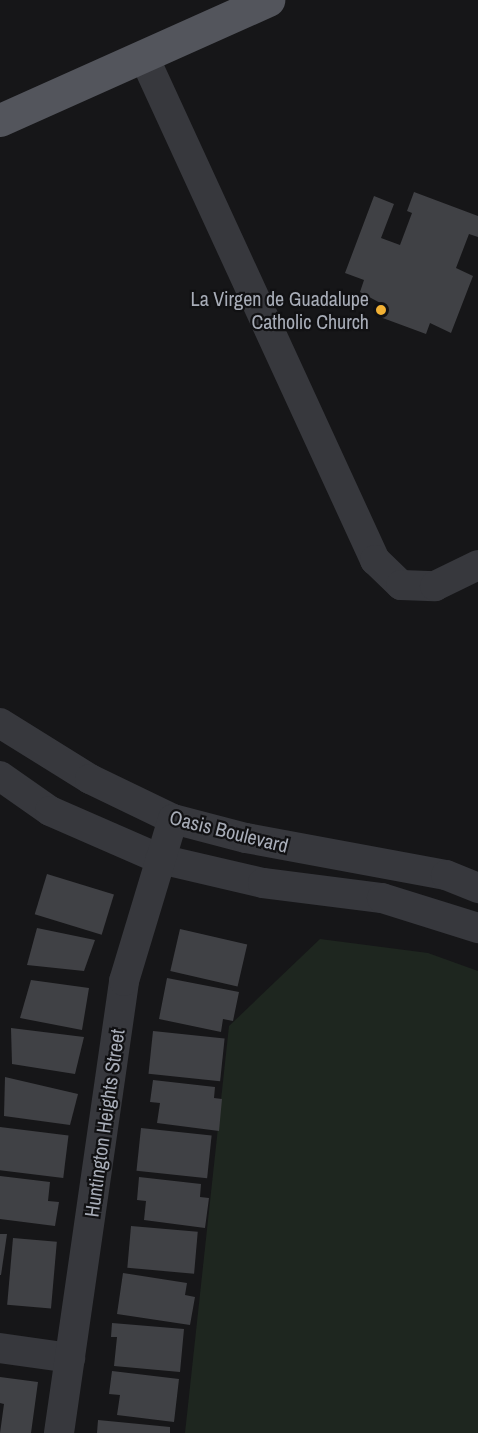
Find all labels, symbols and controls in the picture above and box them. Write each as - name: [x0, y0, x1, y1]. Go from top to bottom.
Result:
- place label: La Virgen de Guadalupe Catholic Church: [191, 286, 369, 333]
- marker: La Virgen de Guadalupe Catholic Church: [374, 303, 388, 317]
- street label: Oasis Boulevard: [167, 805, 291, 857]
- street label: Huntington Heights Street: [79, 1027, 129, 1219]

